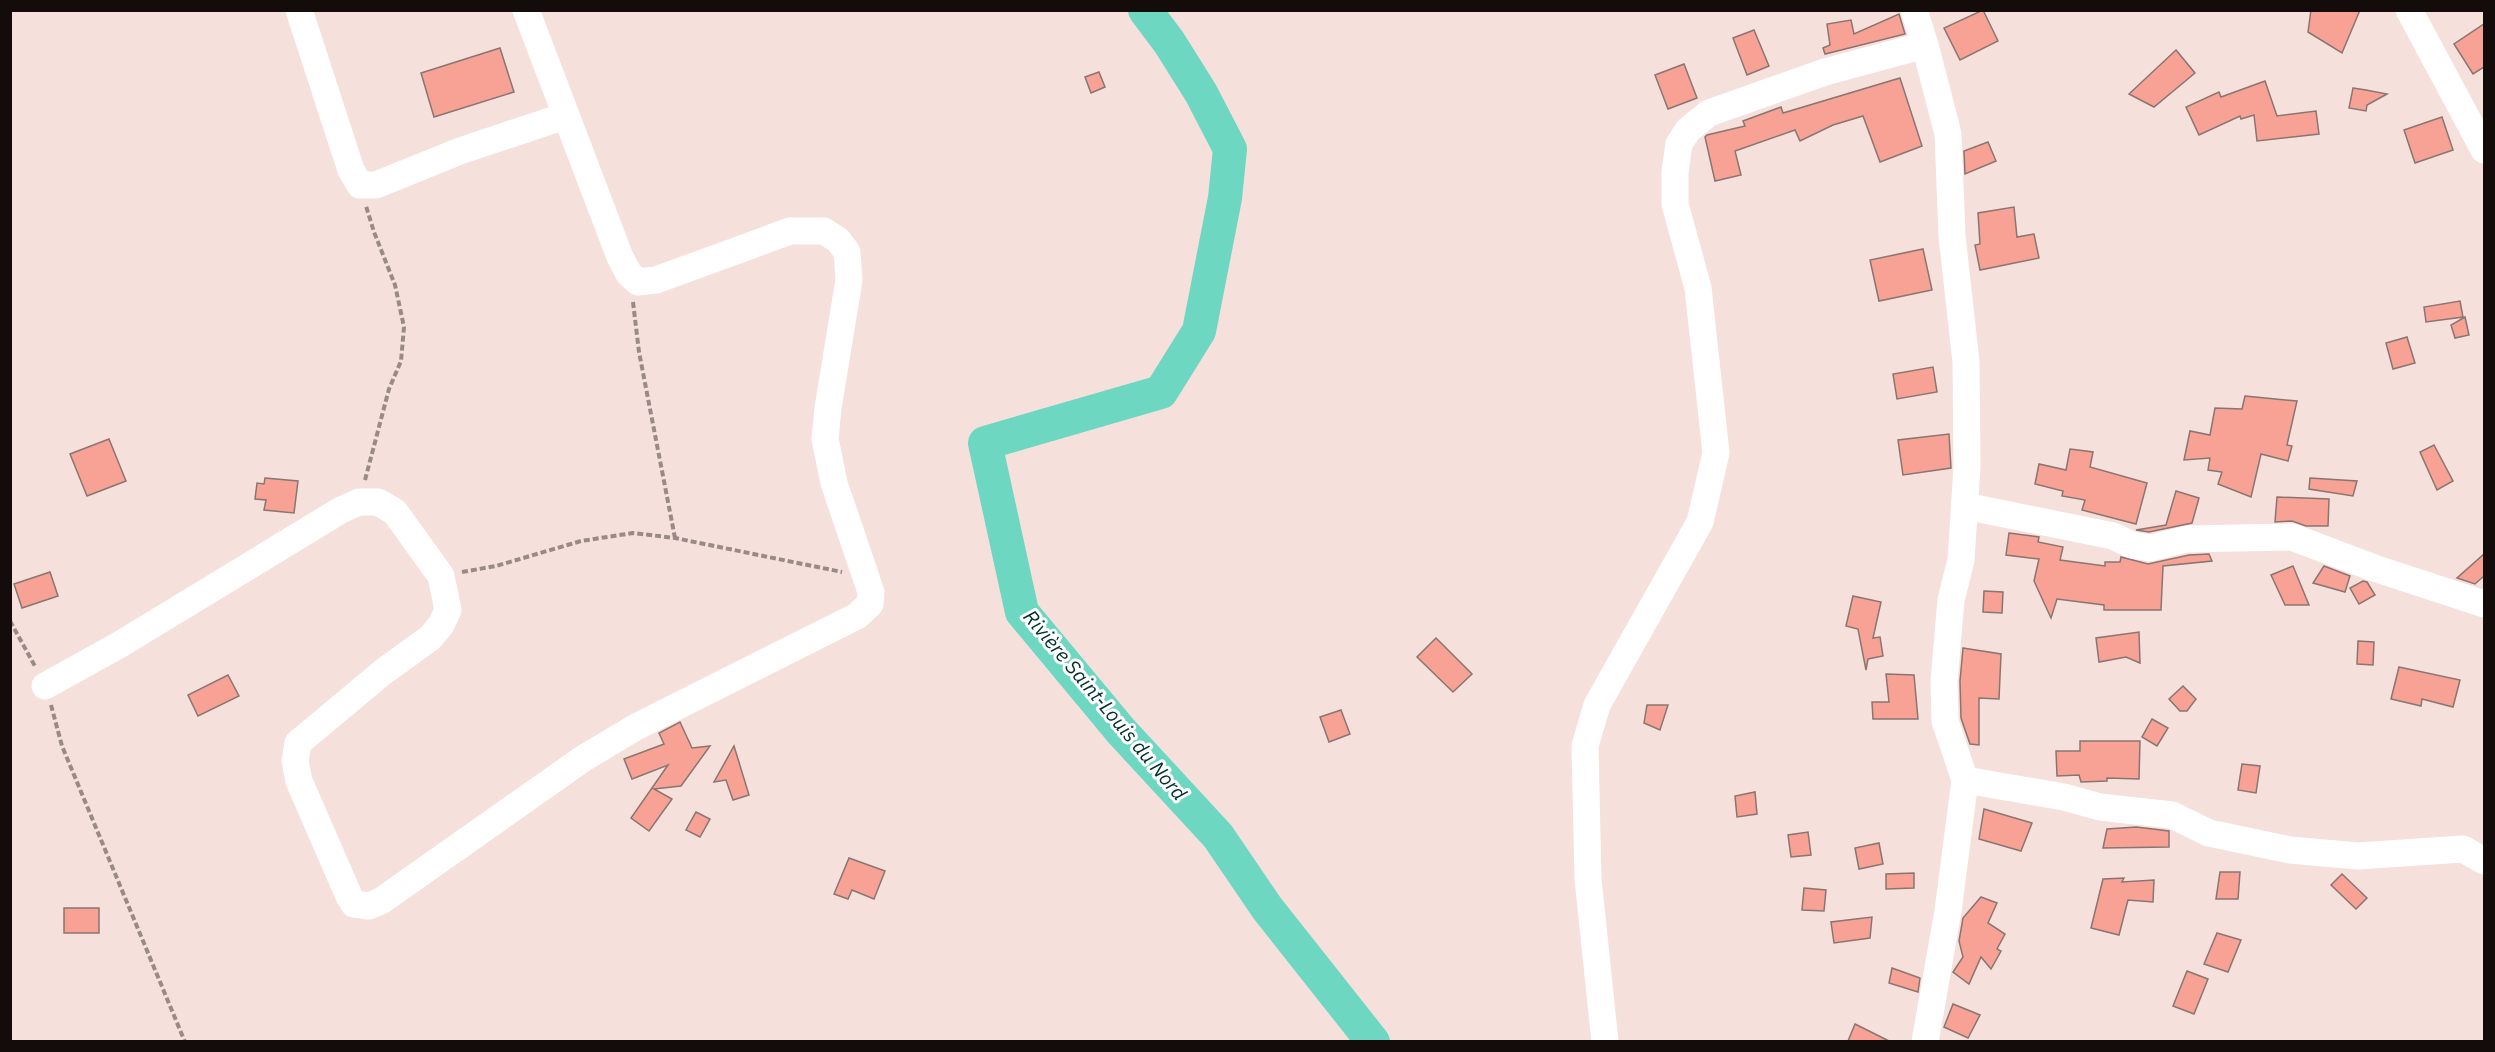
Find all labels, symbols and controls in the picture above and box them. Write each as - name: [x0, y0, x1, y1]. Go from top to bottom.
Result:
- water label: Rivière Saint-Louis du Nord: [1018, 604, 1193, 806]

